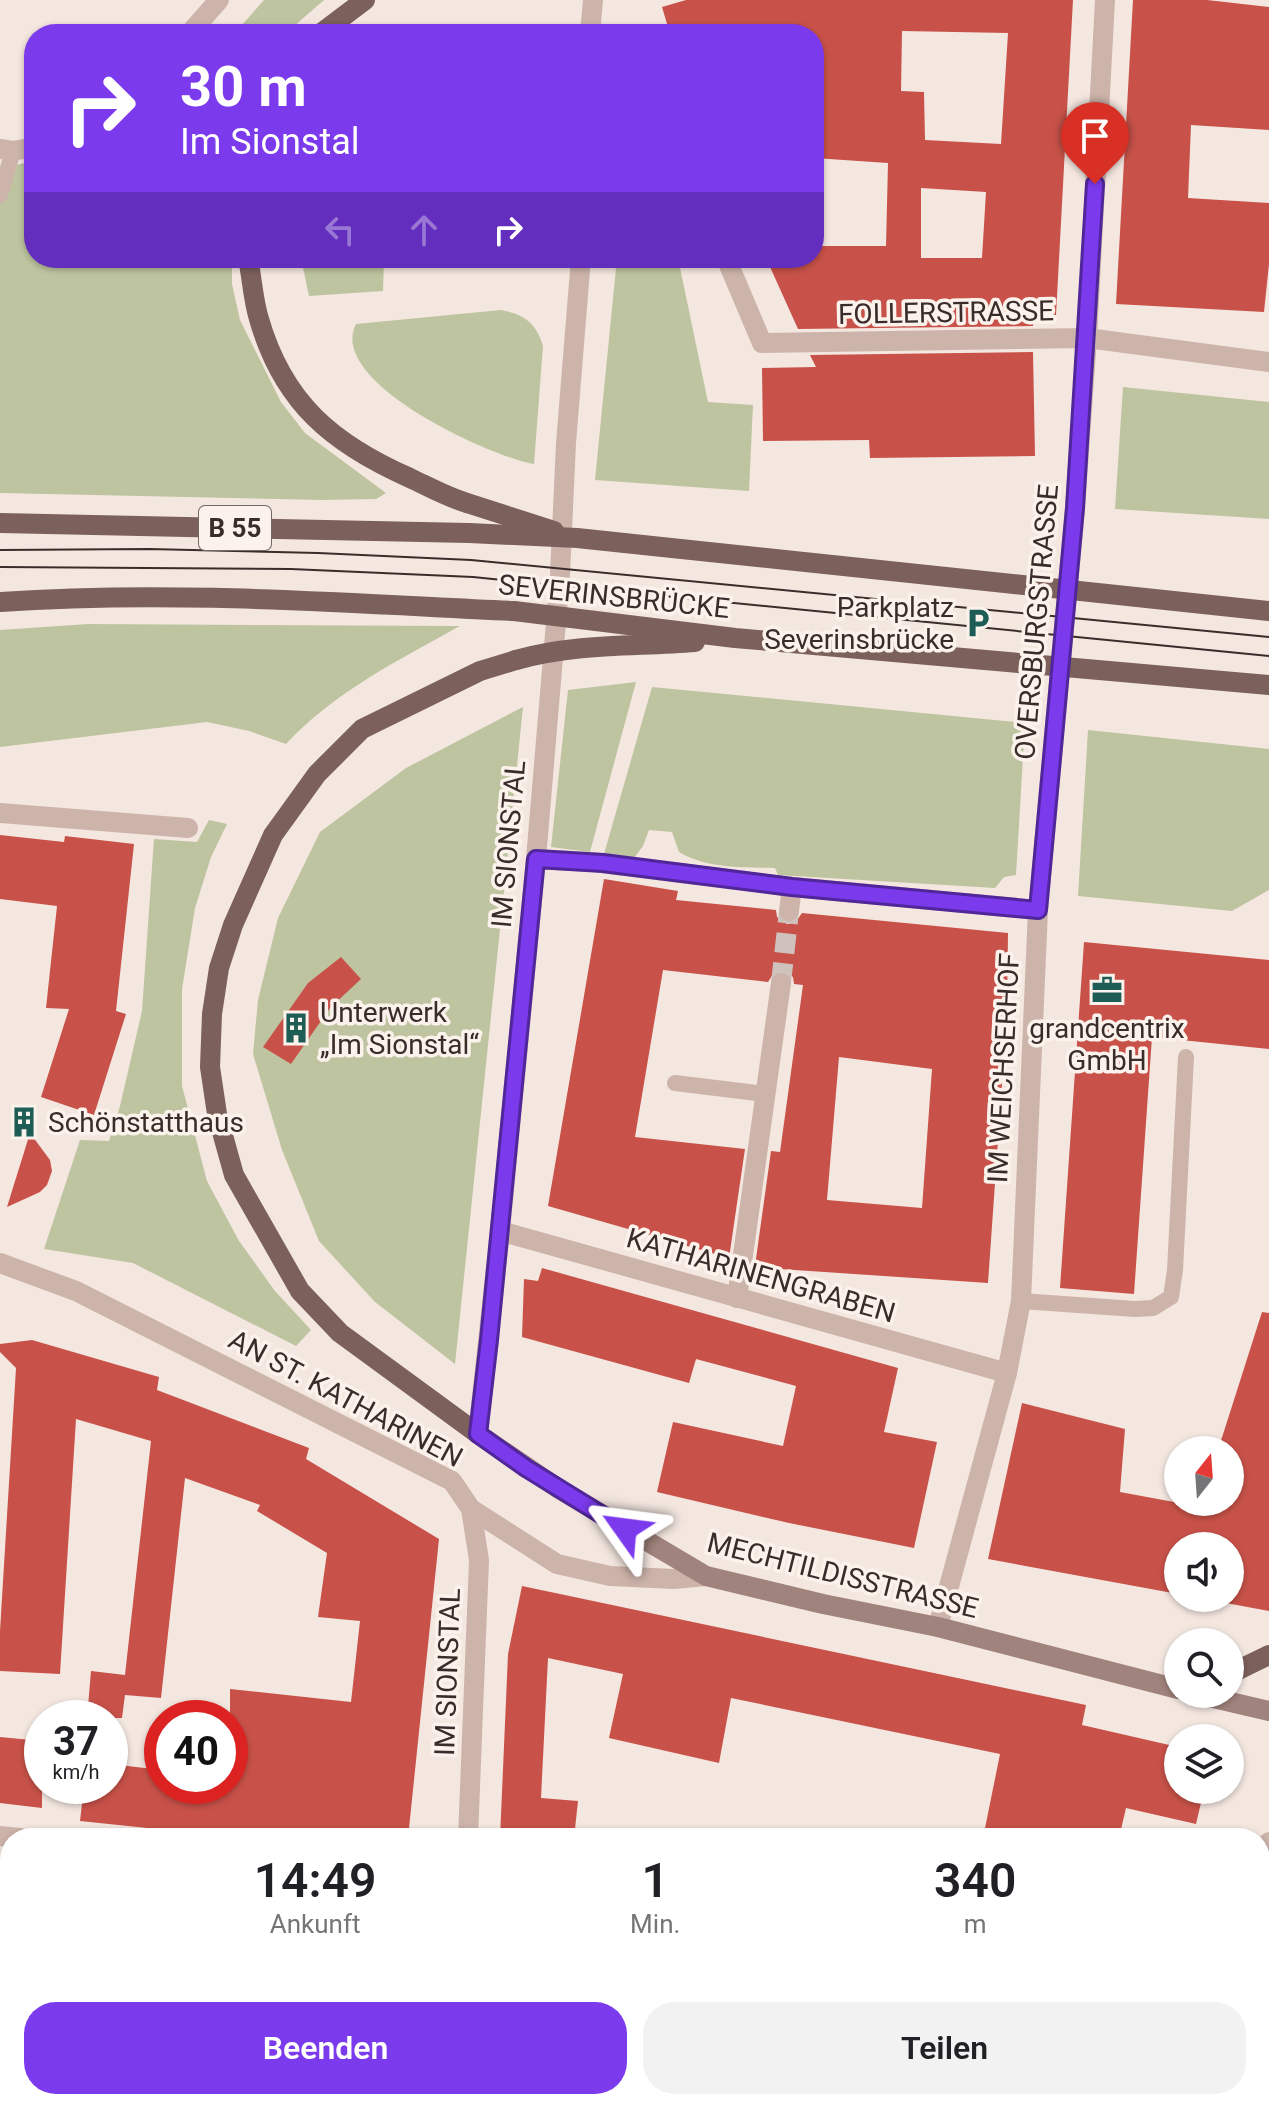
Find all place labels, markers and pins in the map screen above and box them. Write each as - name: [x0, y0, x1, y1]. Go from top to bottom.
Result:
- pin: [1061, 102, 1129, 184]
- place label: Parkplatz Severinsbrücke: [764, 591, 954, 656]
- parking icon: Parkplatz Severinsbrücke: [961, 606, 995, 640]
- office icon: grandcentrix GmbH: [1090, 973, 1124, 1007]
- place label: Unterwerk „Im Sionstal“: [320, 996, 479, 1061]
- building icon: Unterwerk „Im Sionstal“: [279, 1011, 313, 1045]
- place label: grandcentrix GmbH: [1029, 1012, 1185, 1077]
- building icon: Schönstatthaus: [7, 1105, 41, 1139]
- place label: Schönstatthaus: [48, 1106, 244, 1139]

